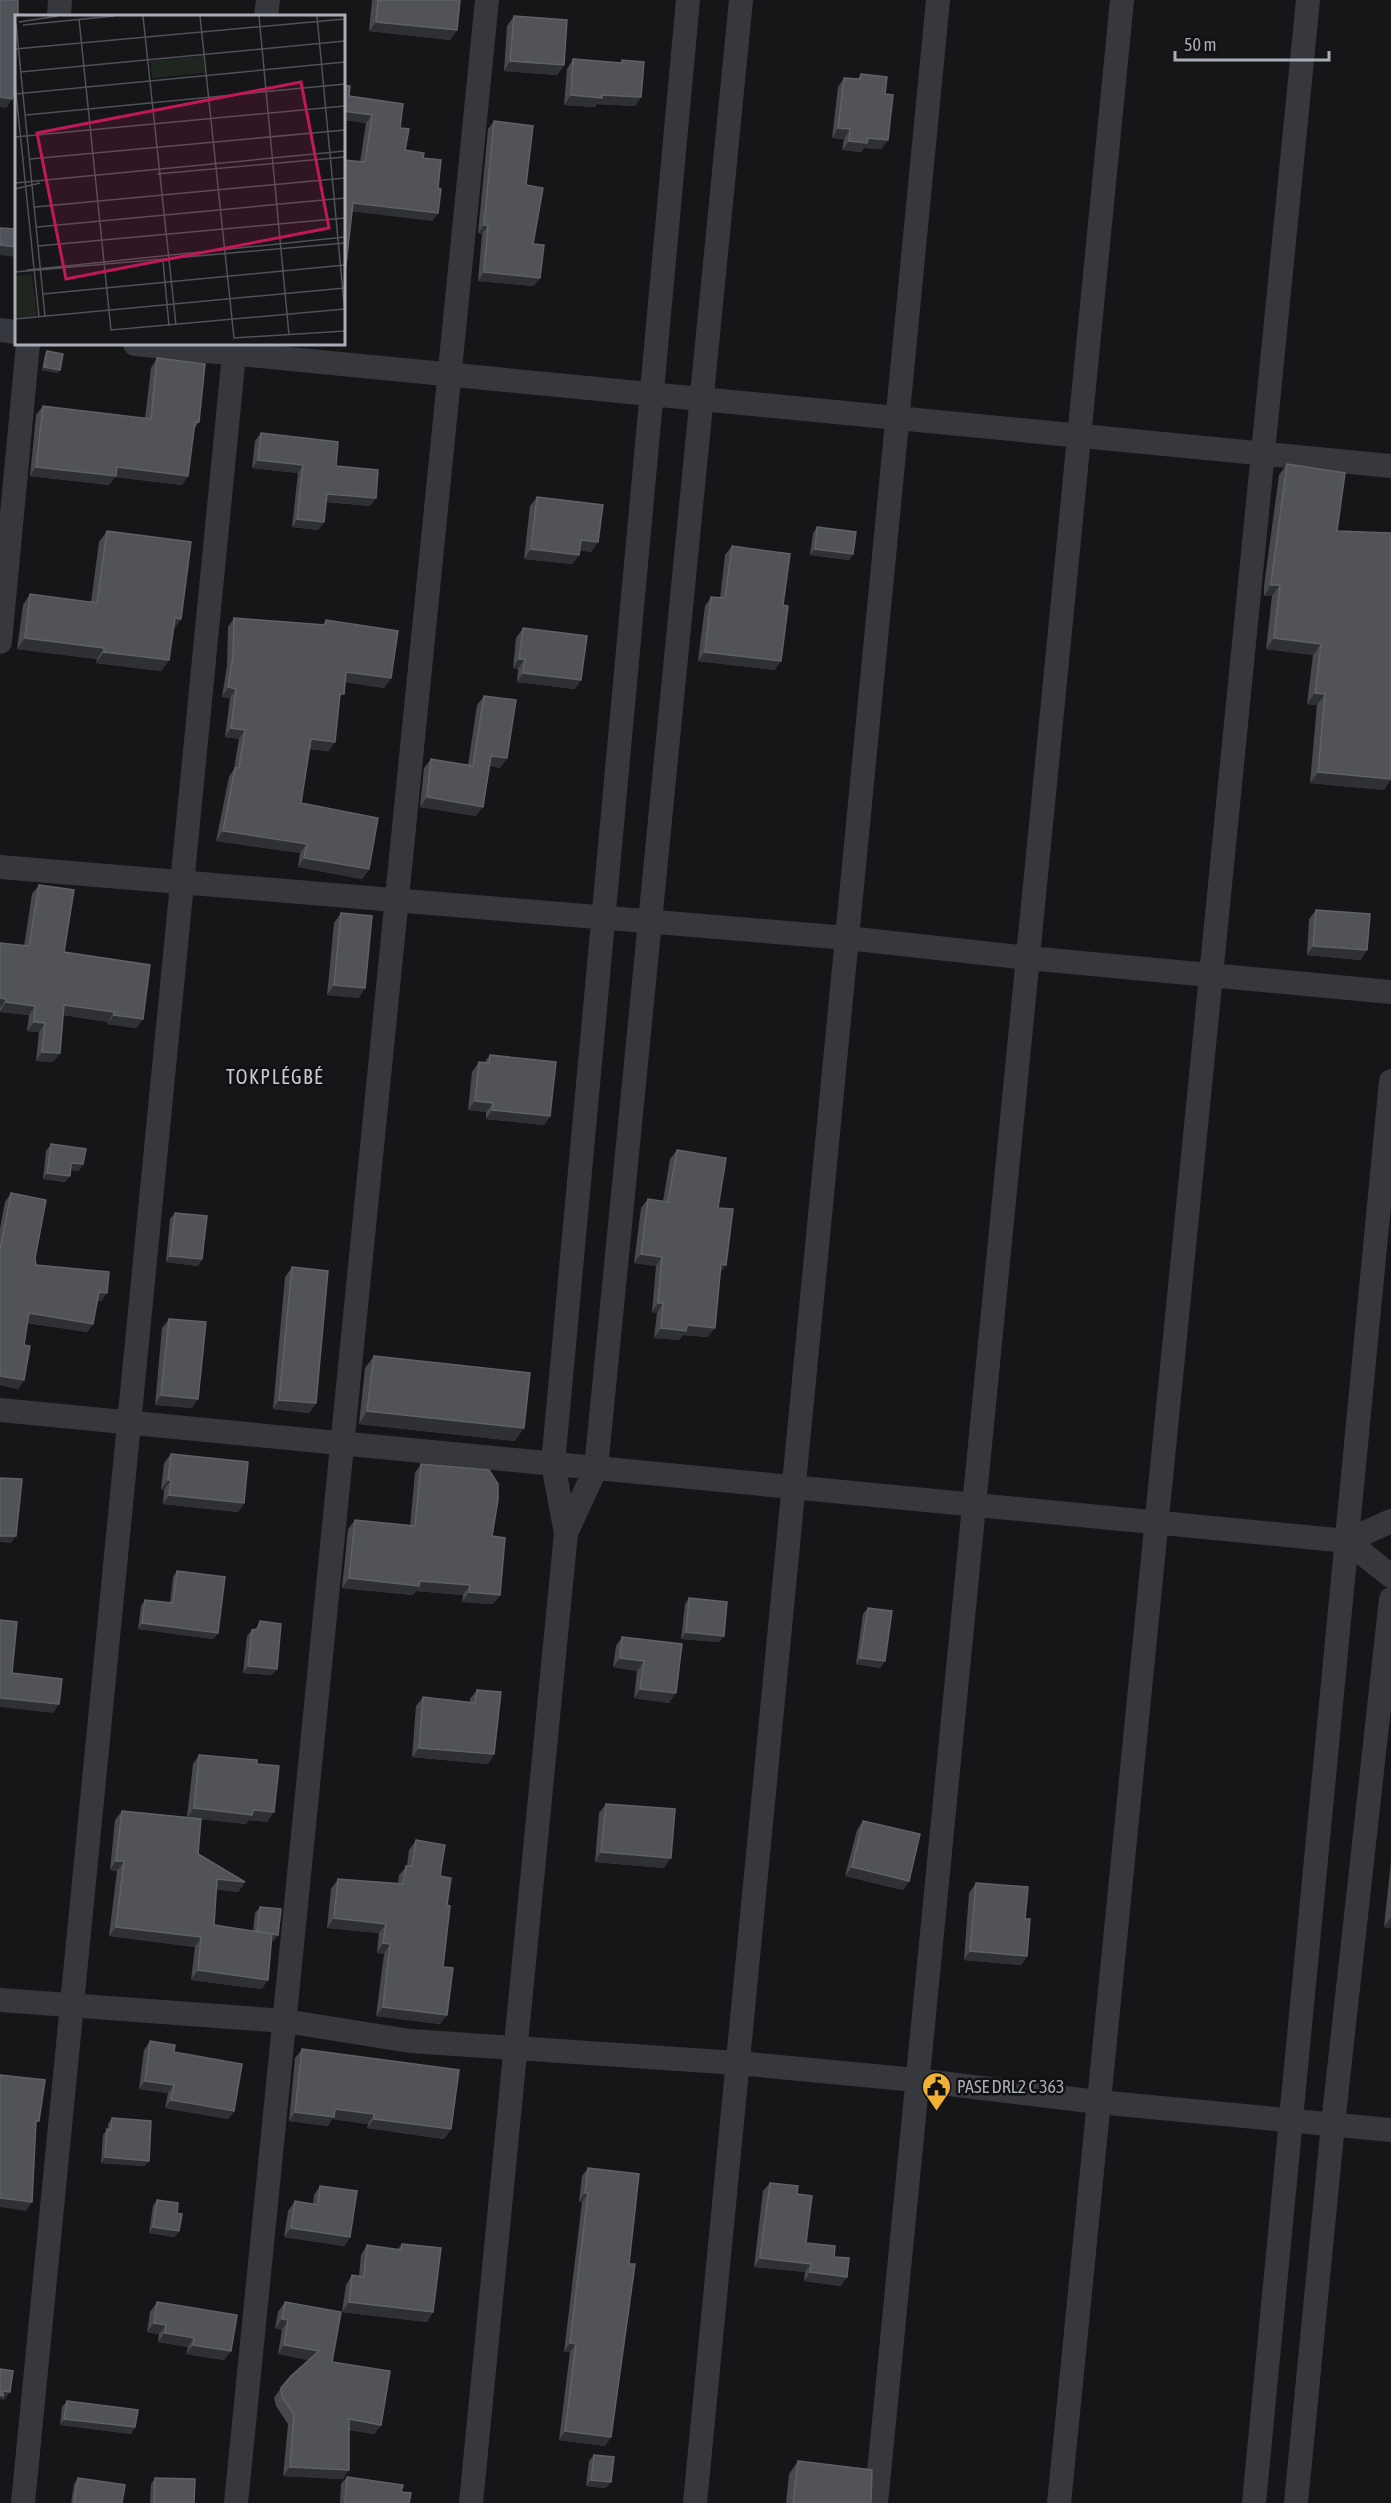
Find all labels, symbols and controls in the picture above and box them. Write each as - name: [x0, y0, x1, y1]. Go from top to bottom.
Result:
- inset map: [15, 15, 345, 345]
- scale bar: [1175, 24, 1330, 62]
- text: 50 m: [1184, 34, 1216, 55]
- district label: TOKPLÉGBÉ: [226, 1065, 324, 1088]
- public building icon: PASE DRL2 C 363: [920, 2070, 952, 2112]
- place label: PASE DRL2 C 363: [957, 2076, 1065, 2097]

